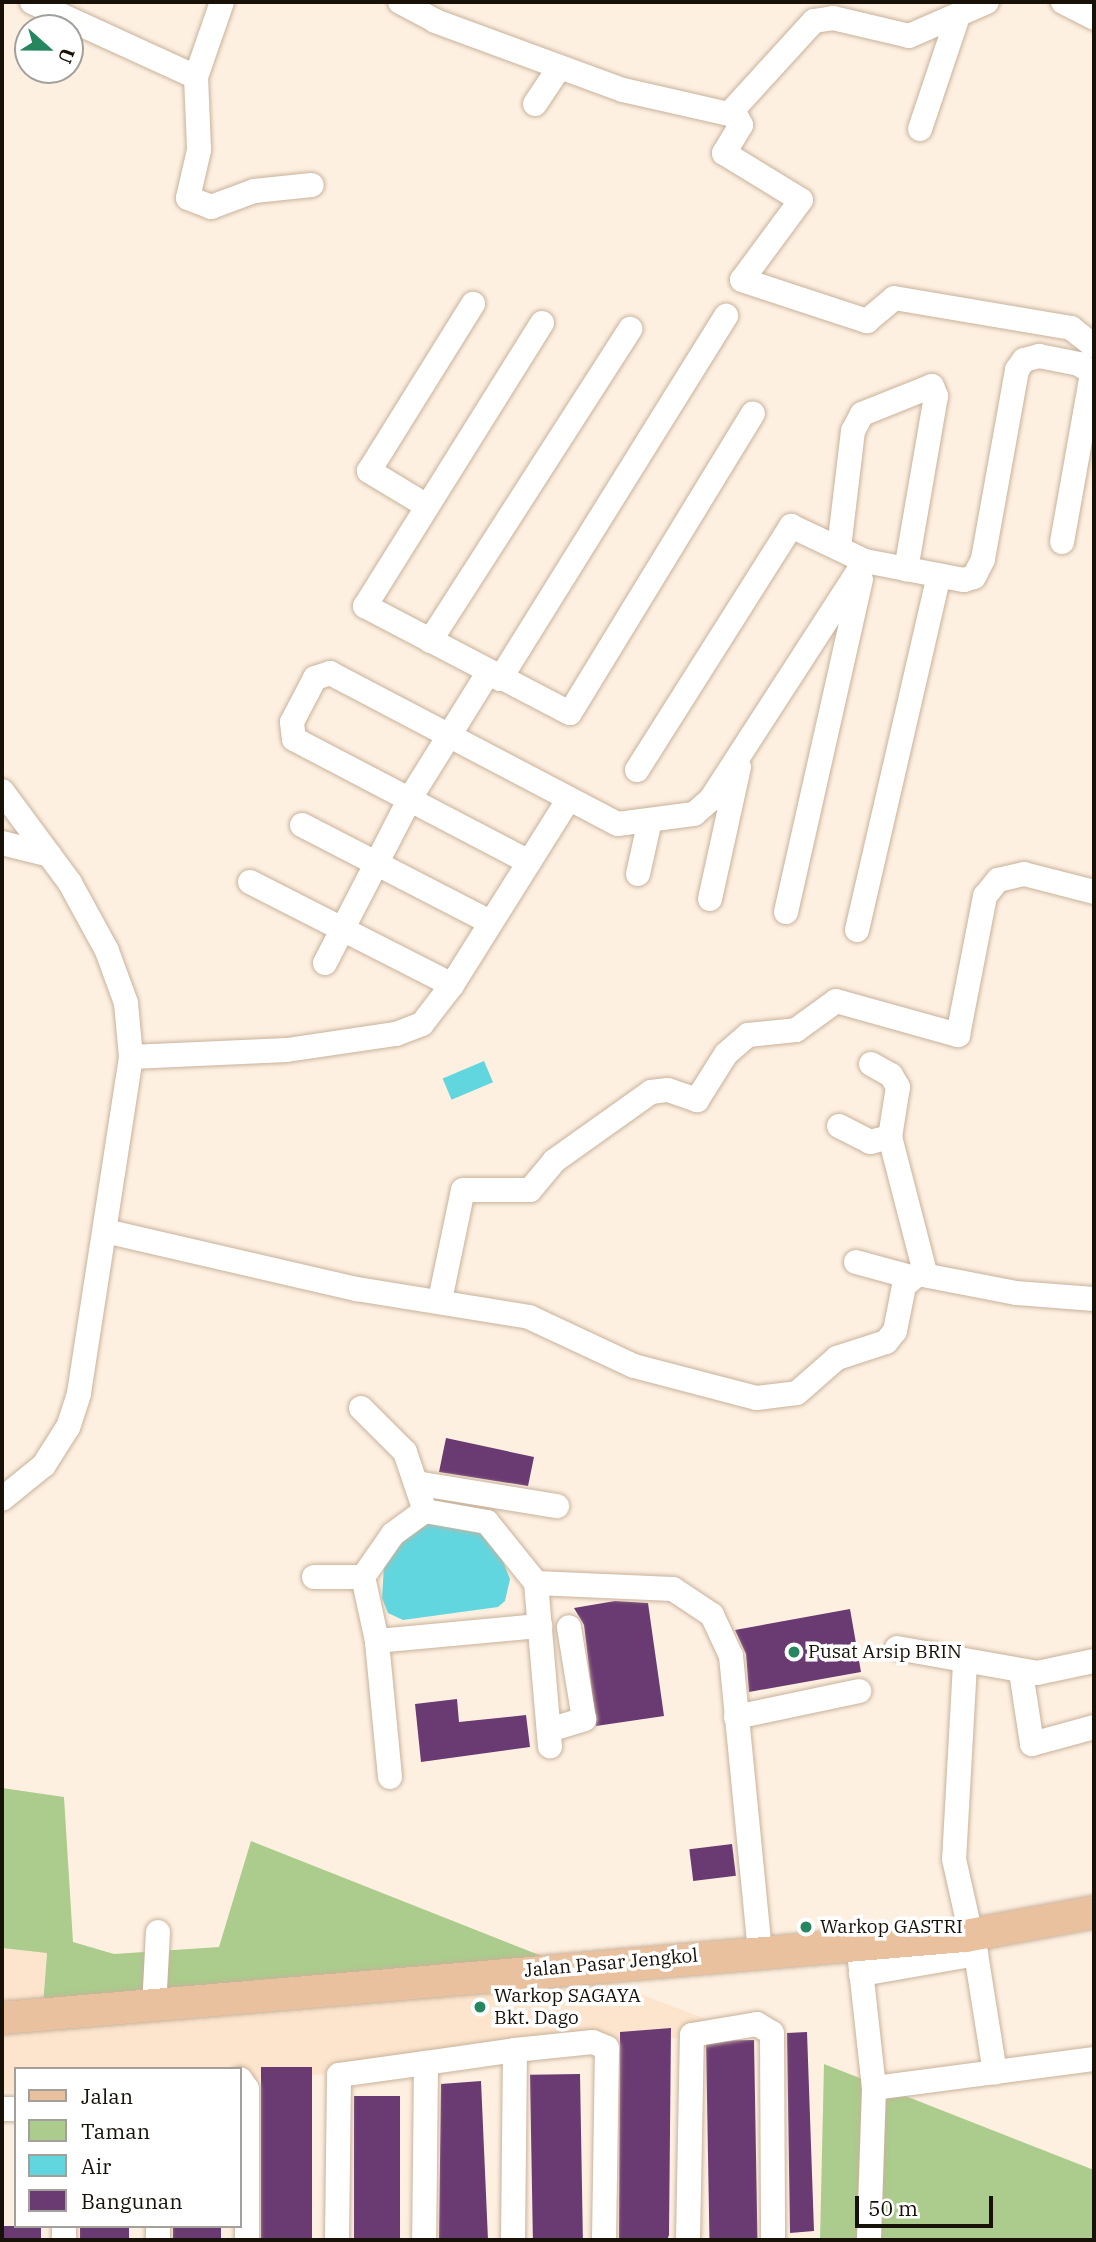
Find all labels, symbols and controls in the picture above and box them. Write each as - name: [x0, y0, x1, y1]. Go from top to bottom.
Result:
- north arrow: [14, 14, 84, 84]
- text: U: [53, 45, 81, 67]
- place label: Pusat Arsip BRIN: [808, 1641, 962, 1663]
- marker: Pusat Arsip BRIN: [786, 1644, 802, 1660]
- place label: Warkop GASTRI: [820, 1916, 963, 1938]
- marker: Warkop GASTRI: [798, 1919, 814, 1935]
- street label: Jalan Pasar Jengkol: [523, 1944, 699, 1982]
- place label: Warkop SAGAYA Bkt. Dago: [494, 1985, 641, 2029]
- marker: Warkop SAGAYA Bkt. Dago: [472, 1999, 488, 2015]
- legend: [14, 2067, 242, 2228]
- text: Jalan: [81, 2082, 133, 2110]
- text: Taman: [81, 2117, 150, 2145]
- text: Air: [81, 2152, 111, 2180]
- scale bar: [858, 2182, 996, 2226]
- text: Bangunan: [81, 2187, 183, 2215]
- text: 50 m: [868, 2194, 918, 2222]

